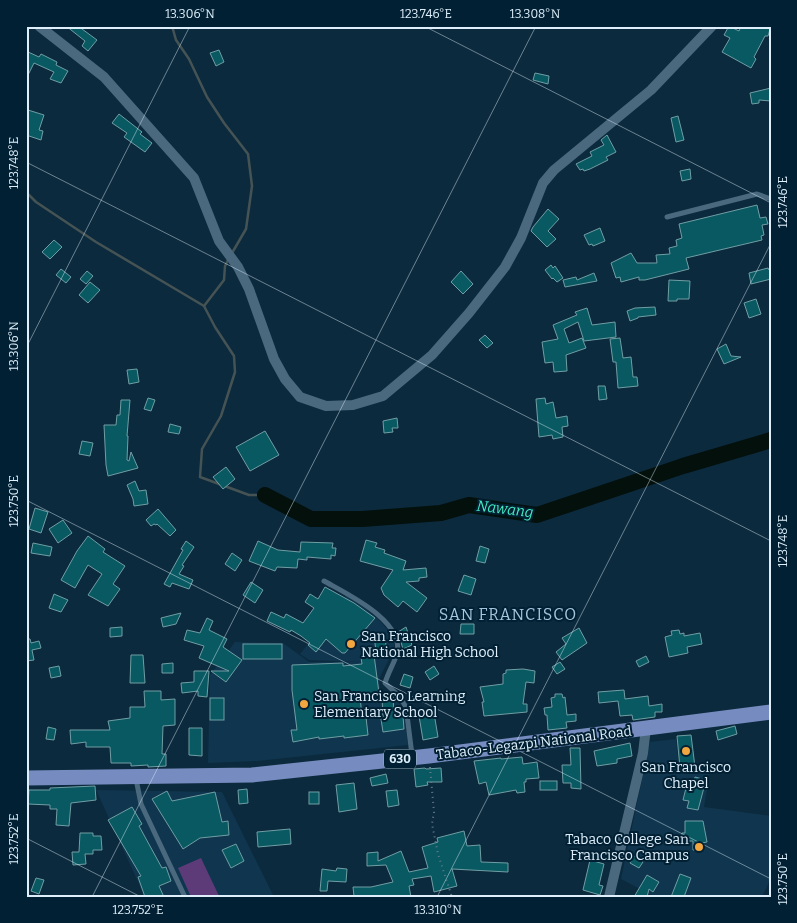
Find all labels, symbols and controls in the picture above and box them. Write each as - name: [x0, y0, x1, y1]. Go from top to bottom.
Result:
- text: 13.306°N: [165, 7, 215, 21]
- text: 123.746°E: [400, 7, 452, 21]
- text: 13.308°N: [510, 7, 561, 21]
- text: 123.748°E: [7, 137, 21, 189]
- text: 123.746°E: [776, 176, 790, 228]
- text: 13.306°N: [7, 321, 21, 371]
- text: 123.750°E: [7, 475, 21, 527]
- water label: Nawang: [475, 497, 535, 521]
- text: 123.748°E: [776, 515, 790, 567]
- district label: SAN FRANCISCO: [439, 605, 577, 624]
- place label: San Francisco National High School: [361, 628, 499, 661]
- marker: San Francisco National High School: [345, 638, 357, 650]
- place label: San Francisco Learning Elementary School: [314, 688, 466, 721]
- marker: San Francisco Learning Elementary School: [298, 698, 310, 710]
- street label: Tabaco-Legazpi National Road: [435, 723, 633, 763]
- marker: San Francisco Chapel: [680, 745, 692, 757]
- road number: 630: [384, 750, 416, 769]
- place label: San Francisco Chapel: [641, 759, 731, 792]
- text: 123.752°E: [7, 814, 21, 864]
- place label: Tabaco College San Francisco Campus: [565, 831, 689, 864]
- marker: Tabaco College San Francisco Campus: [693, 841, 705, 853]
- text: 123.750°E: [776, 853, 790, 905]
- text: 123.752°E: [113, 903, 163, 917]
- text: 13.310°N: [414, 903, 462, 917]

